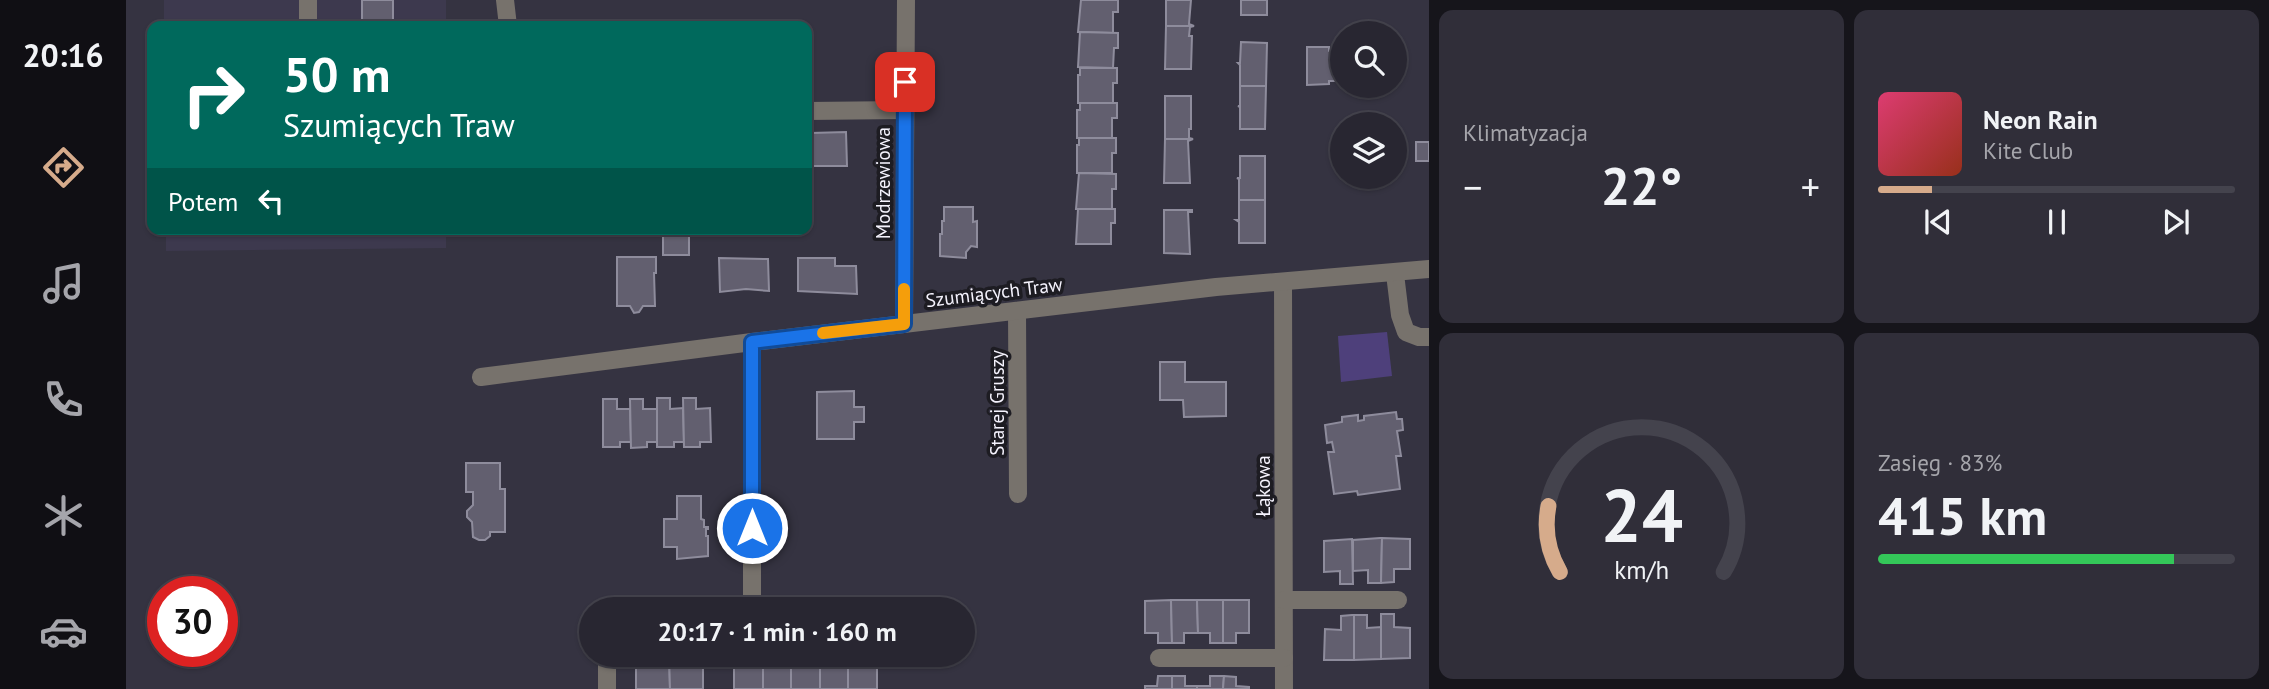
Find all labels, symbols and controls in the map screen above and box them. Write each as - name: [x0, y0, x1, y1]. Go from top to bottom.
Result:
- map controls: [1330, 21, 1407, 189]
- button: search: [1330, 21, 1407, 98]
- text: 20:16: [22, 34, 104, 76]
- text: 50 m: [283, 42, 390, 106]
- icon: right: [168, 49, 259, 140]
- pin: [875, 52, 935, 112]
- icon: arrive: [886, 63, 924, 101]
- text: Neon Rain: [1983, 103, 2098, 136]
- text: Szumiących Traw: [283, 104, 515, 146]
- button: layers: [1330, 112, 1407, 189]
- text: Klimatyzacja: [1463, 118, 1588, 147]
- street label: Modrzewiowa: [871, 127, 895, 239]
- text: Kite Club: [1983, 136, 2073, 165]
- icon: directions: [39, 143, 88, 192]
- text: 22°: [1601, 152, 1682, 219]
- text: −: [1463, 162, 1482, 211]
- text: +: [1801, 162, 1820, 211]
- icon: left: [252, 182, 290, 220]
- text: Potem: [168, 185, 238, 218]
- icon: previous: [1919, 203, 1957, 241]
- icon: pause: [2038, 203, 2076, 241]
- icon: next: [2157, 203, 2195, 241]
- icon: music: [39, 259, 88, 308]
- street label: Szumiących Traw: [924, 272, 1064, 312]
- street label: Starej Gruszy: [985, 350, 1009, 456]
- icon: phone: [39, 375, 88, 424]
- text: Zasięg · 83%: [1878, 448, 2002, 477]
- street label: Łąkowa: [1251, 455, 1275, 517]
- text: 24: [1600, 468, 1683, 562]
- text: 415 km: [1878, 482, 2047, 549]
- icon: climate: [39, 491, 88, 540]
- position arrow: [715, 491, 789, 565]
- text: km/h: [1614, 554, 1669, 586]
- speed limit sign: 30: [147, 576, 238, 667]
- icon: car: [39, 607, 88, 656]
- text: 20:17 · 1 min · 160 m: [657, 615, 897, 648]

